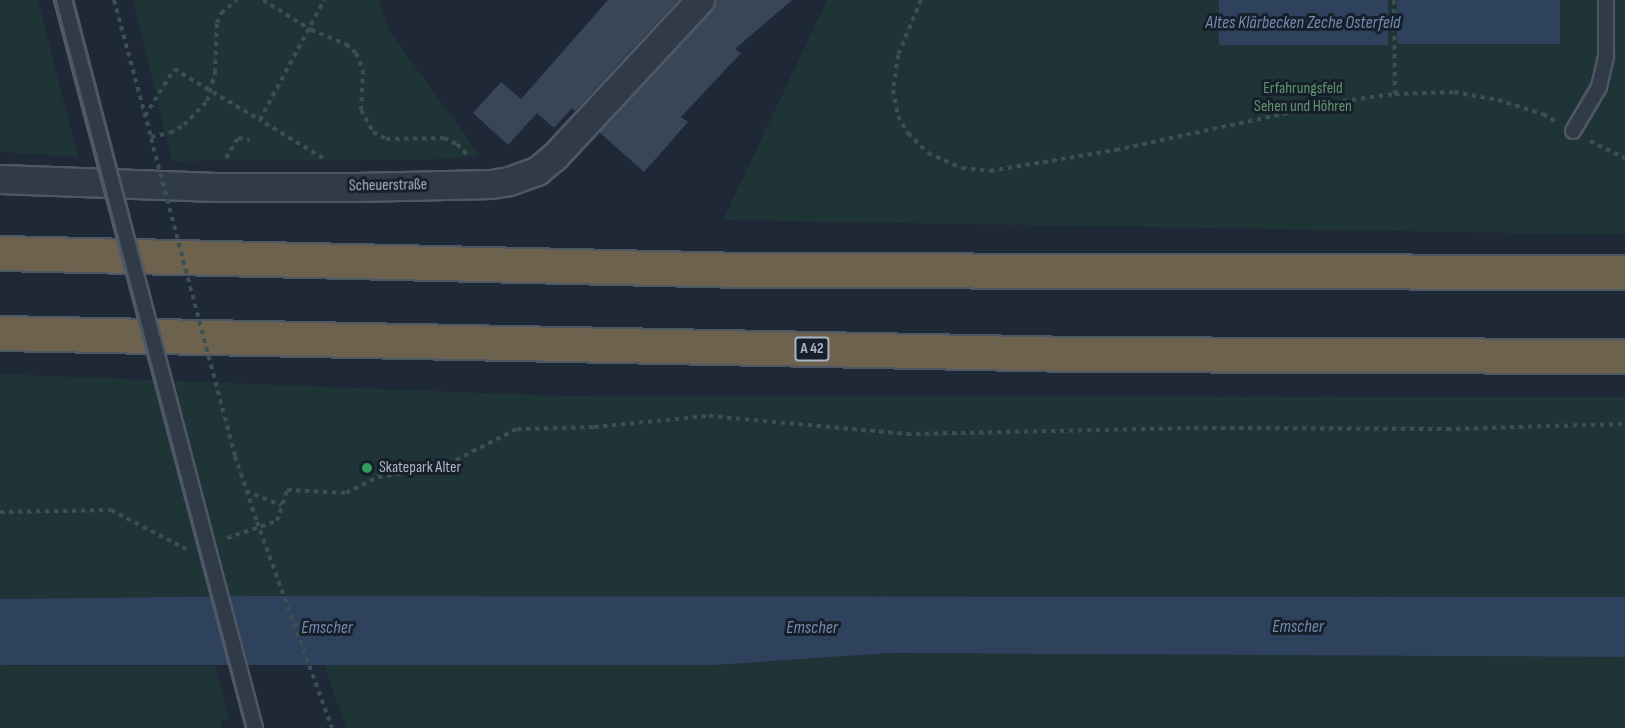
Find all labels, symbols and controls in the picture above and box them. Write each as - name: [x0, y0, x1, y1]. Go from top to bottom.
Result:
- water label: Altes Klärbecken Zeche Osterfeld: [1206, 12, 1400, 34]
- park label: Erfahrungsfeld Sehen und Höhren: [1254, 79, 1352, 117]
- street label: Scheuerstraße: [349, 176, 427, 196]
- road number: A 42: [794, 337, 830, 361]
- place label: Skatepark Alter: [379, 458, 461, 478]
- marker: Skatepark Alter: [360, 461, 374, 475]
- water label: Emscher: [1272, 616, 1324, 638]
- water label: Emscher: [301, 617, 353, 639]
- water label: Emscher: [786, 617, 838, 639]

